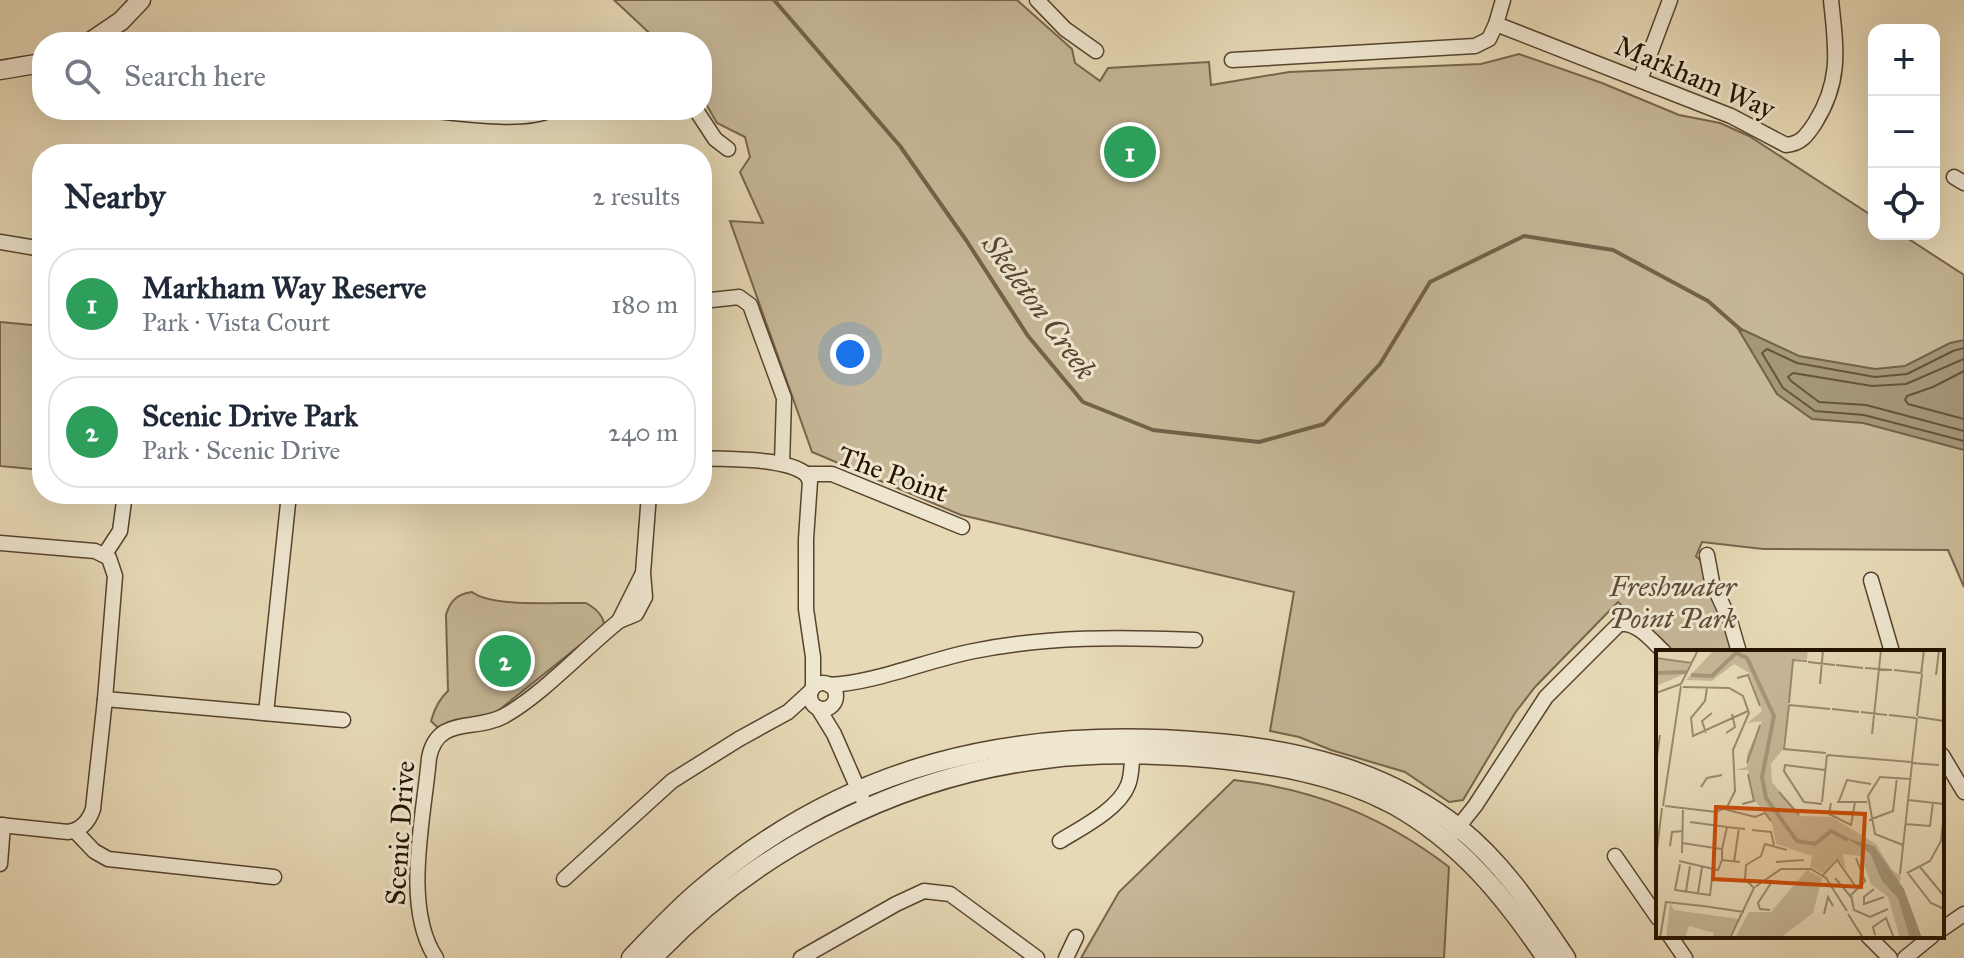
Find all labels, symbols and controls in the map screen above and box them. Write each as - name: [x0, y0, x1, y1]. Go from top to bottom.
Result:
- map controls: [1868, 24, 1940, 240]
- button: +: [1868, 24, 1940, 96]
- street label: Markham Way: [1610, 28, 1781, 127]
- search box: [32, 32, 712, 120]
- icon: search: [60, 54, 104, 98]
- text: Search here: [124, 58, 266, 94]
- button: −: [1868, 96, 1940, 168]
- pin: 1: [1104, 122, 1156, 182]
- button: locate: [1868, 168, 1940, 240]
- text: Nearby: [64, 176, 166, 217]
- text: 2 results: [592, 180, 680, 212]
- water label: Skeleton Creek: [974, 227, 1104, 387]
- text: Markham Way Reserve: [142, 270, 426, 306]
- text: 1: [87, 288, 97, 320]
- text: 180 m: [611, 288, 678, 320]
- text: Park · Vista Court: [142, 306, 330, 338]
- your location: [830, 334, 870, 374]
- text: Scenic Drive Park: [142, 398, 358, 434]
- text: 2: [86, 416, 98, 448]
- text: 240 m: [608, 416, 678, 448]
- text: Park · Scenic Drive: [142, 434, 340, 466]
- street label: The Point: [833, 438, 953, 510]
- park label: Freshwater Point Park: [1609, 569, 1738, 636]
- pin: 2: [479, 631, 531, 691]
- inset map: [1656, 650, 1944, 938]
- street label: Scenic Drive: [377, 760, 423, 906]

